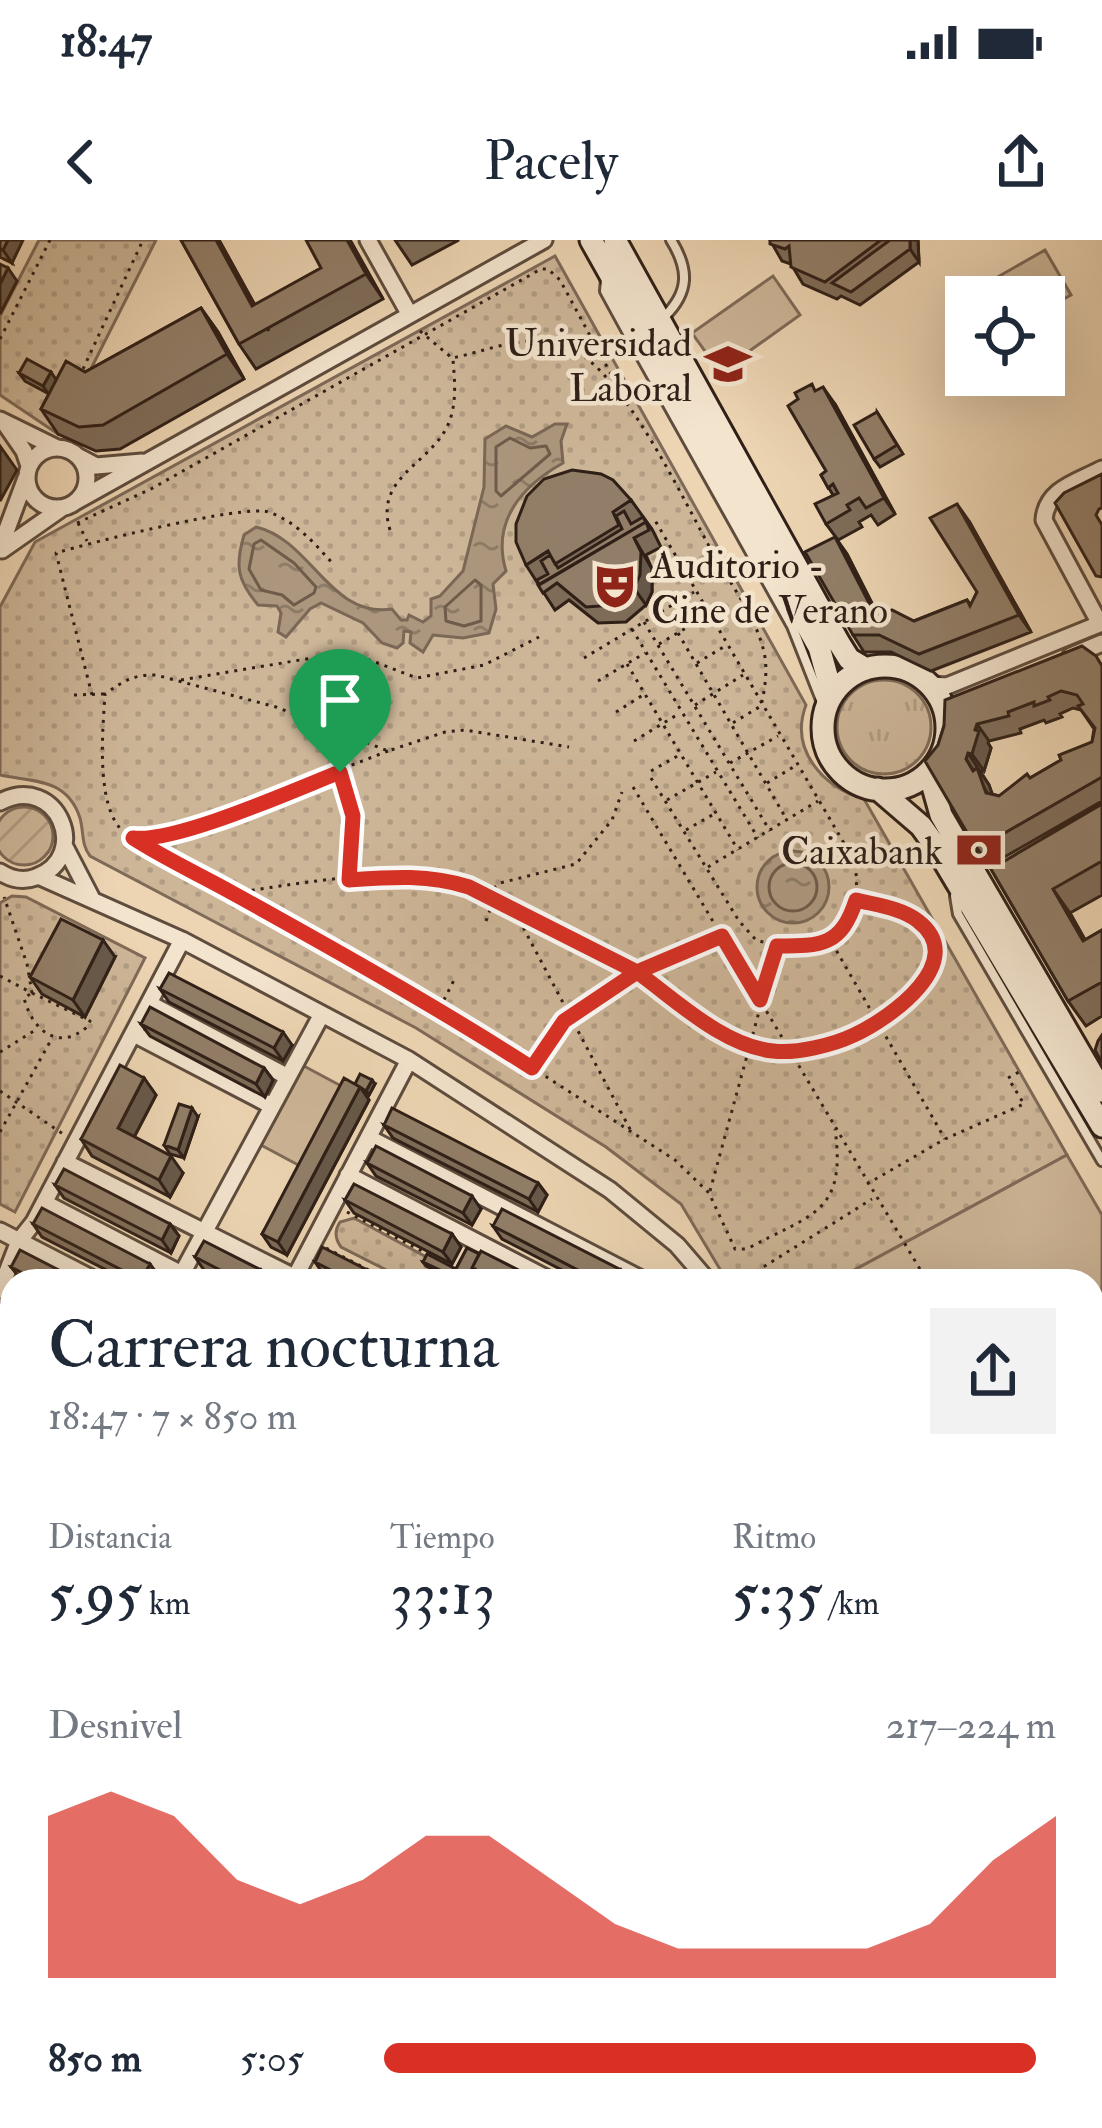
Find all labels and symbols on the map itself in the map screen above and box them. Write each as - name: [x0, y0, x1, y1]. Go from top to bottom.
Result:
- place label: Universidad Laboral: [505, 319, 692, 413]
- school or university icon: Universidad Laboral: [703, 339, 753, 389]
- place label: Auditorio - Cine de Verano: [650, 541, 888, 635]
- theatre icon: Auditorio - Cine de Verano: [590, 561, 640, 611]
- pin: [289, 649, 391, 772]
- bank icon: Caixabank: [954, 825, 1004, 875]
- place label: Caixabank: [781, 827, 943, 876]

